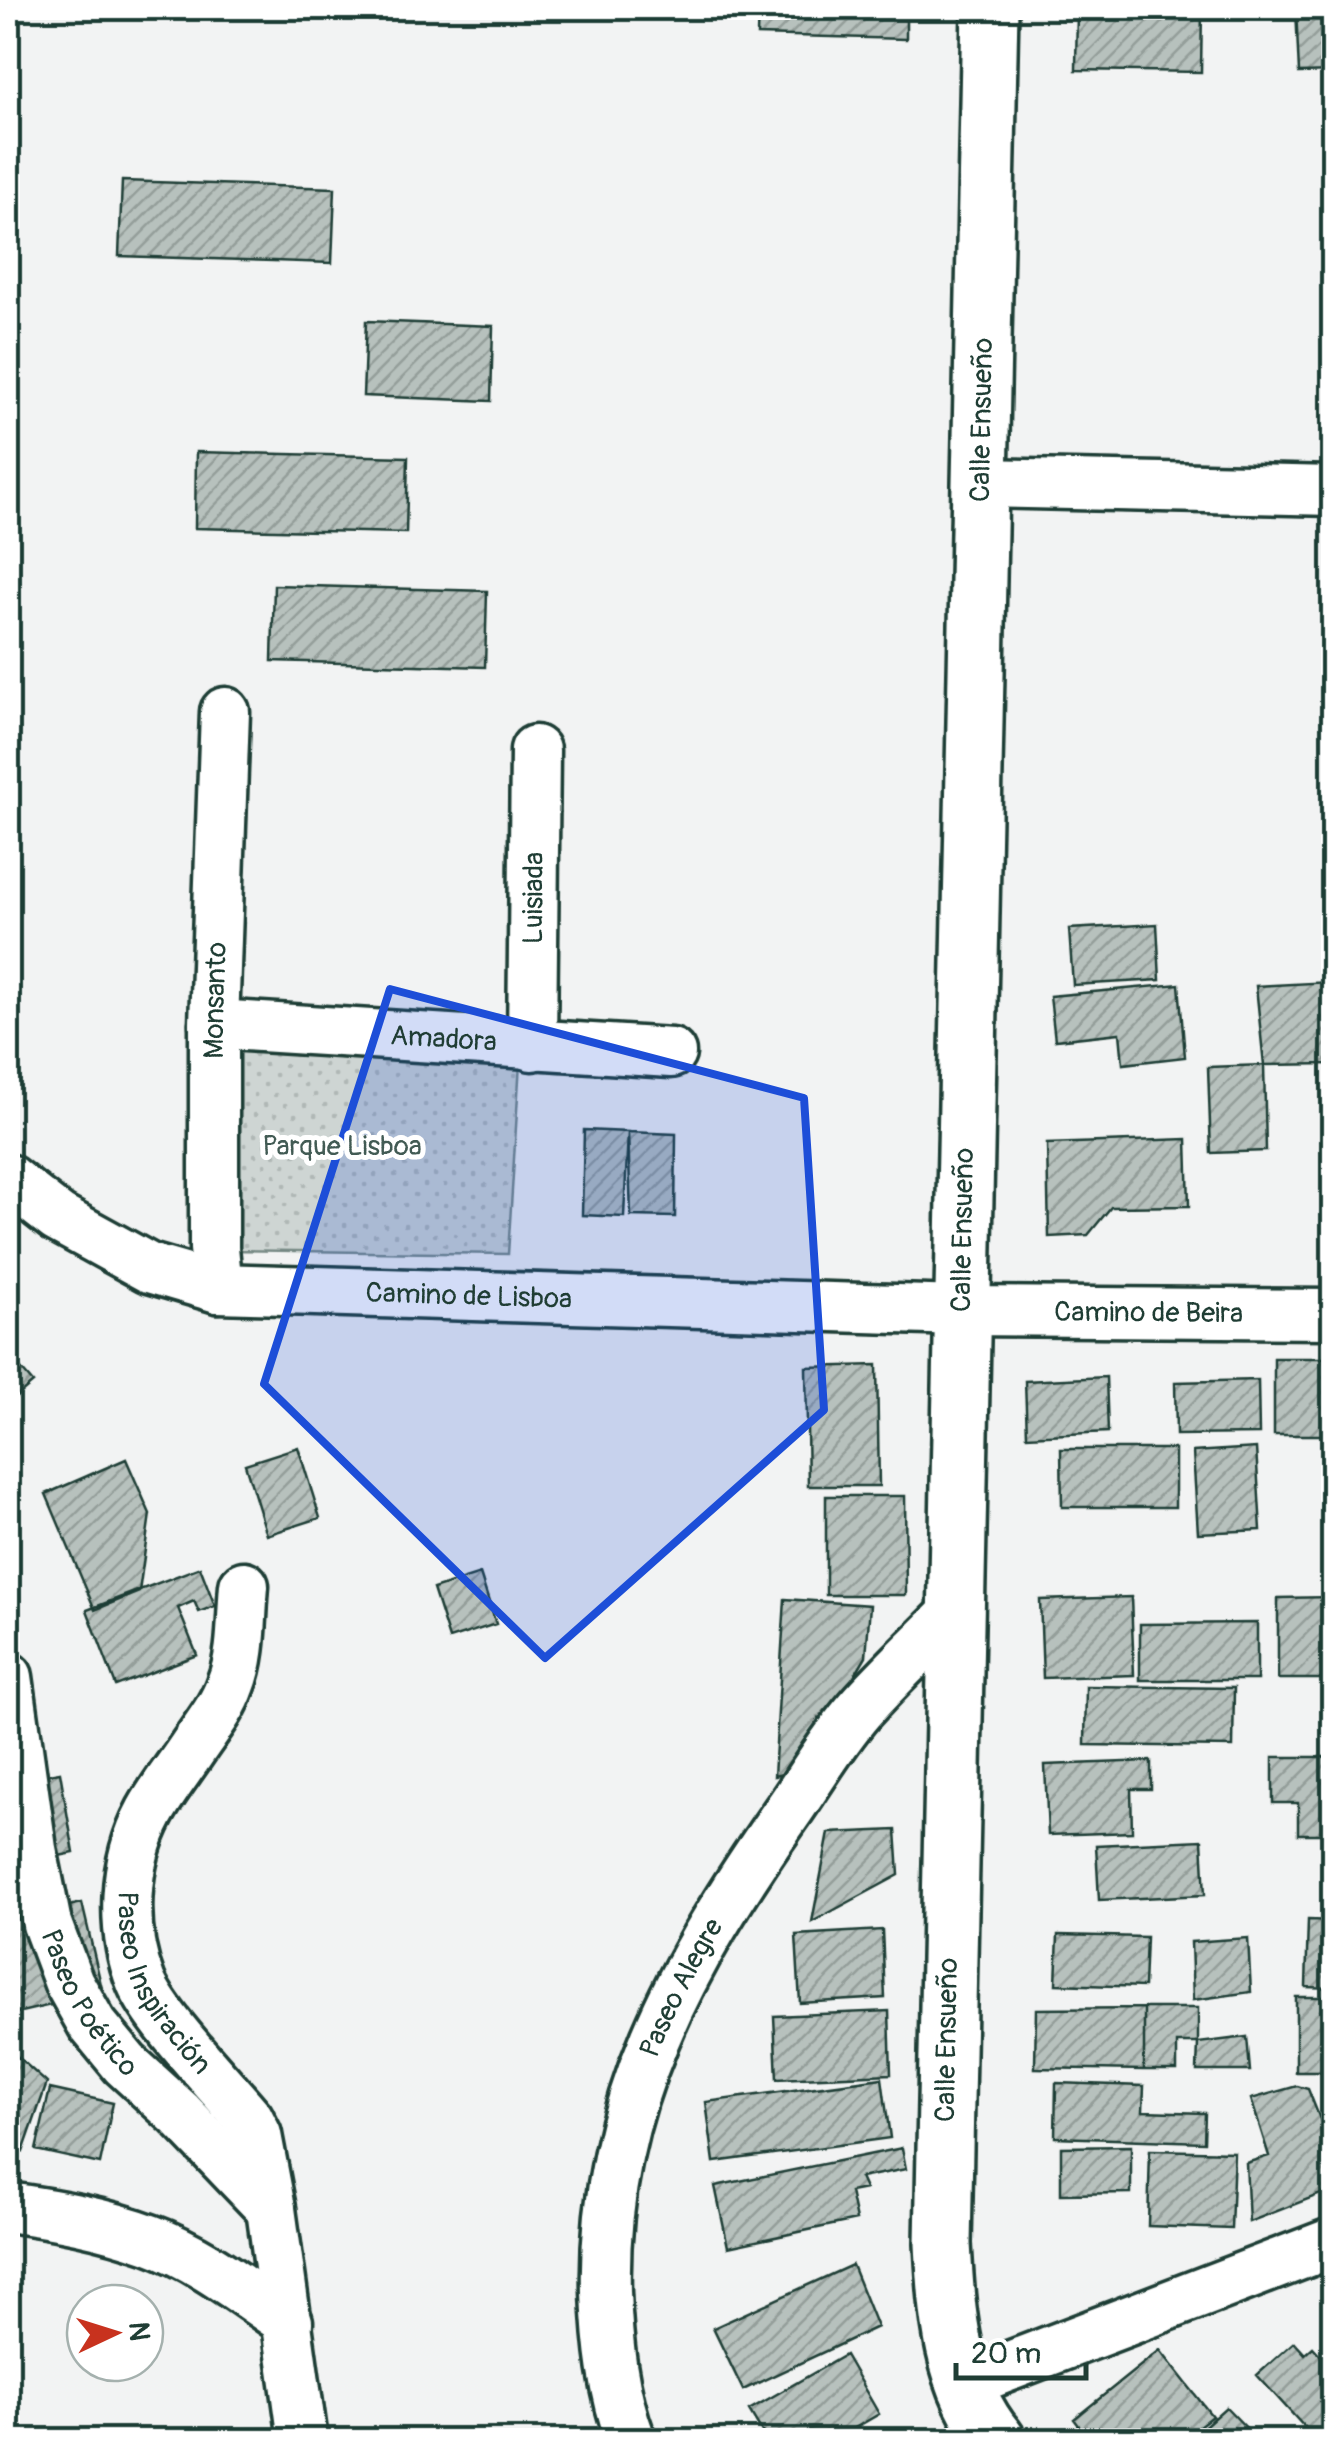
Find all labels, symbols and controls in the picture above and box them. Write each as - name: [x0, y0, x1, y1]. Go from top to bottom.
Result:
- street label: Calle Ensueño: [963, 338, 1001, 502]
- street label: Luisiada: [516, 852, 551, 944]
- street label: Monsanto: [197, 941, 234, 1059]
- street label: Amadora: [389, 1018, 498, 1059]
- park label: Parque Lisboa: [262, 1129, 422, 1164]
- street label: Calle Ensueño: [944, 1148, 982, 1312]
- street label: Camino de Lisboa: [365, 1275, 573, 1316]
- street label: Camino de Beira: [1054, 1294, 1243, 1331]
- street label: Paseo Inspiración: [110, 1891, 219, 2081]
- street label: Paseo Alegre: [632, 1912, 731, 2062]
- street label: Paseo Poético: [33, 1924, 145, 2084]
- street label: Calle Ensueño: [928, 1958, 966, 2122]
- north arrow: [65, 2283, 165, 2383]
- scale bar: [956, 2318, 1086, 2380]
- text: N: [120, 2321, 157, 2342]
- text: 20 m: [971, 2335, 1041, 2372]

